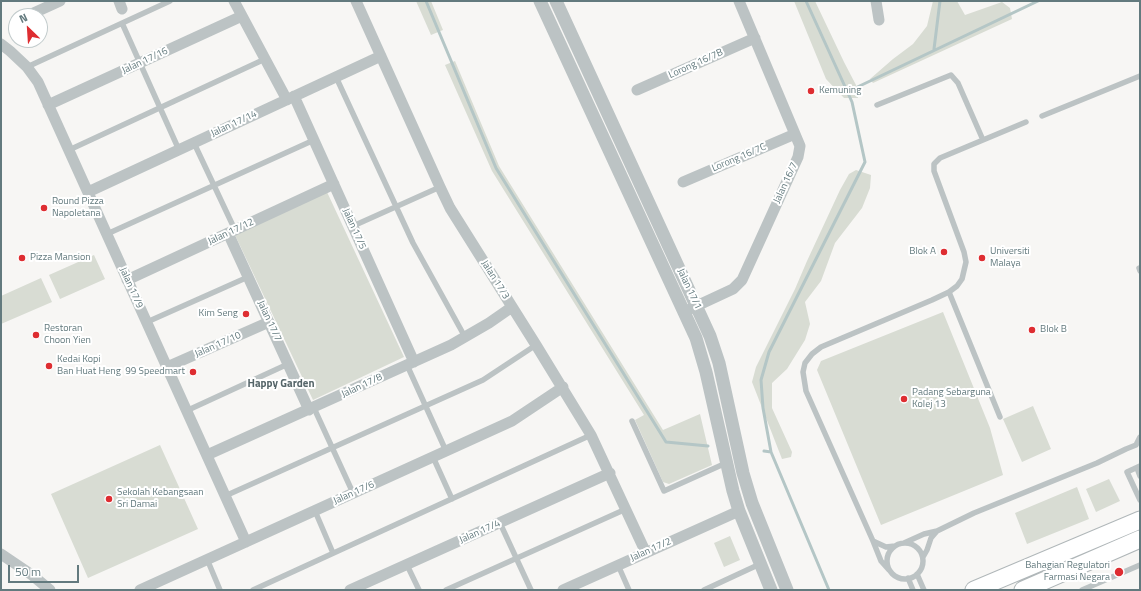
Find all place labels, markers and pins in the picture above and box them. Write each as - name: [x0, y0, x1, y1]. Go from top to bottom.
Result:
- place label: Kemuning: [819, 85, 861, 97]
- marker: Kemuning: [806, 86, 816, 96]
- place label: Round Pizza Napoletana: [52, 196, 104, 220]
- marker: Round Pizza Napoletana: [39, 203, 49, 213]
- place label: Blok A: [909, 246, 936, 258]
- place label: Universiti Malaya: [990, 246, 1030, 270]
- marker: Blok A: [939, 247, 949, 257]
- place label: Pizza Mansion: [30, 252, 91, 264]
- marker: Pizza Mansion: [17, 253, 27, 263]
- marker: Universiti Malaya: [977, 253, 987, 263]
- place label: Kim Seng: [199, 308, 238, 320]
- marker: Kim Seng: [241, 309, 251, 319]
- place label: Restoran Choon Yien: [44, 323, 91, 346]
- place label: Blok B: [1040, 324, 1067, 336]
- marker: Blok B: [1027, 325, 1037, 335]
- marker: Restoran Choon Yien: [31, 330, 41, 340]
- place label: Kedai Kopi Ban Huat Heng: [57, 354, 121, 378]
- marker: Kedai Kopi Ban Huat Heng: [44, 361, 54, 371]
- place label: 99 Speedmart: [125, 366, 185, 378]
- marker: 99 Speedmart: [188, 367, 198, 377]
- place label: Padang Sebarguna Kolej 13: [912, 387, 991, 410]
- marker: Padang Sebarguna Kolej 13: [899, 394, 909, 404]
- place label: Sekolah Kebangsaan Sri Damai: [117, 487, 204, 510]
- marker: Sekolah Kebangsaan Sri Damai: [104, 494, 114, 504]
- place label: Bahagian Regulatori Farmasi Negara: [1025, 560, 1110, 584]
- marker: Bahagian Regulatori Farmasi Negara: [1113, 566, 1125, 578]

